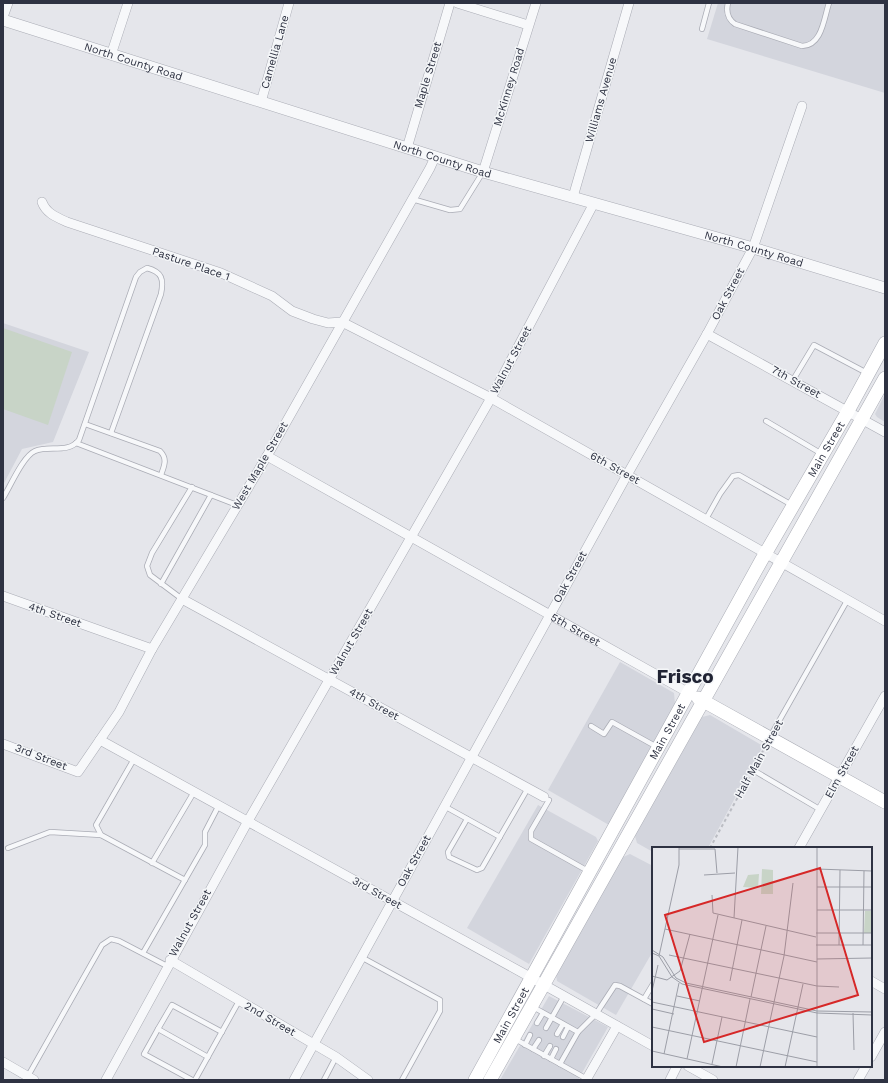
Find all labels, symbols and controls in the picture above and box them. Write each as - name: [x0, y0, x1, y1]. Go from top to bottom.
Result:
- street label: Camellia Lane: [258, 14, 292, 90]
- street label: North County Road: [83, 40, 184, 83]
- street label: Maple Street: [412, 40, 444, 110]
- street label: McKinney Road: [491, 46, 527, 128]
- street label: Williams Avenue: [583, 56, 619, 144]
- street label: North County Road: [392, 138, 493, 181]
- street label: North County Road: [703, 228, 805, 269]
- street label: Pasture Place 1: [151, 245, 231, 283]
- street label: Oak Street: [709, 265, 747, 322]
- street label: Walnut Street: [488, 324, 534, 396]
- street label: 7th Street: [769, 363, 823, 401]
- street label: West Maple Street: [229, 419, 291, 512]
- street label: Main Street: [805, 419, 847, 479]
- street label: 6th Street: [588, 449, 643, 487]
- street label: Oak Street: [550, 548, 590, 605]
- street label: 4th Street: [27, 600, 83, 630]
- street label: Walnut Street: [327, 606, 376, 678]
- street label: 5th Street: [549, 610, 603, 649]
- district label: Frisco: [656, 665, 714, 688]
- street label: 4th Street: [347, 685, 402, 723]
- street label: Main Street: [646, 701, 688, 762]
- street label: Half Main Street: [732, 717, 786, 800]
- street label: 3rd Street: [13, 741, 69, 773]
- street label: Elm Street: [822, 743, 862, 800]
- street label: Oak Street: [394, 832, 434, 889]
- inset map: [652, 847, 872, 1067]
- street label: 3rd Street: [350, 874, 404, 912]
- street label: Walnut Street: [166, 887, 214, 959]
- street label: Main Street: [490, 984, 532, 1046]
- street label: 2nd Street: [242, 999, 298, 1039]

